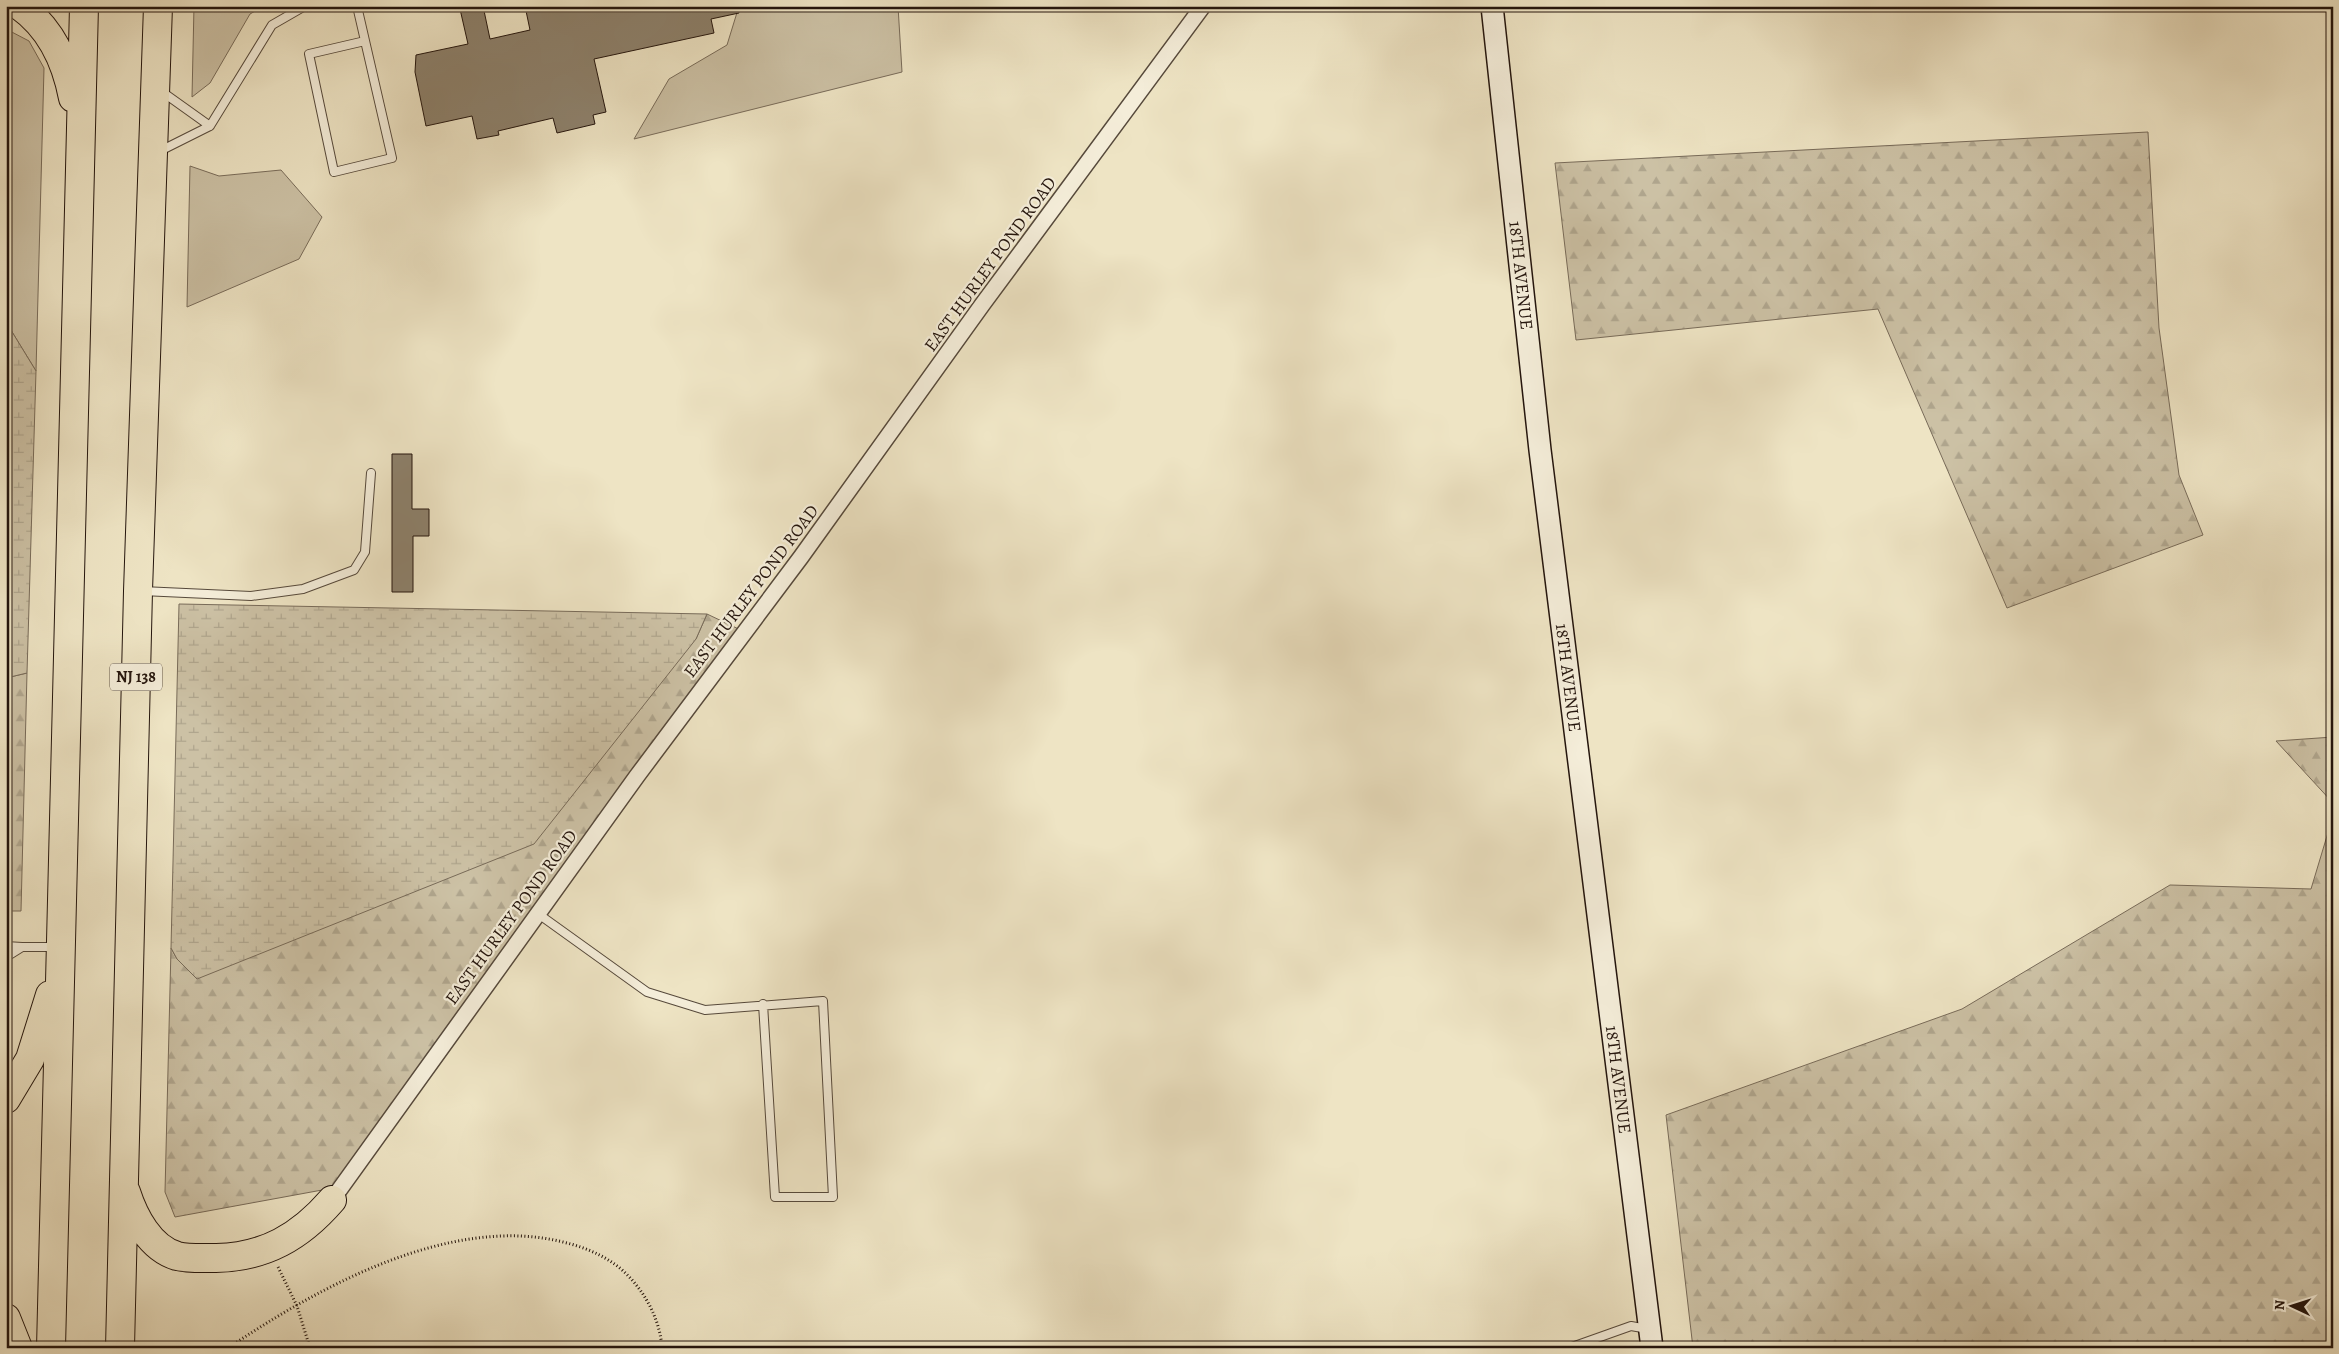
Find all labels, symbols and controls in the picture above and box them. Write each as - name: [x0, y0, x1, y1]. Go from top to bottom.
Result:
- street label: EAST HURLEY POND ROAD: [918, 172, 1062, 356]
- street label: 18TH AVENUE: [1503, 220, 1539, 331]
- street label: EAST HURLEY POND ROAD: [678, 500, 824, 682]
- street label: 18TH AVENUE: [1550, 622, 1587, 733]
- road number: NJ 138: [110, 664, 162, 690]
- street label: EAST HURLEY POND ROAD: [439, 825, 583, 1009]
- street label: 18TH AVENUE: [1600, 1024, 1637, 1135]
- north arrow: [2266, 1282, 2316, 1332]
- text: N: [2270, 1299, 2289, 1311]

